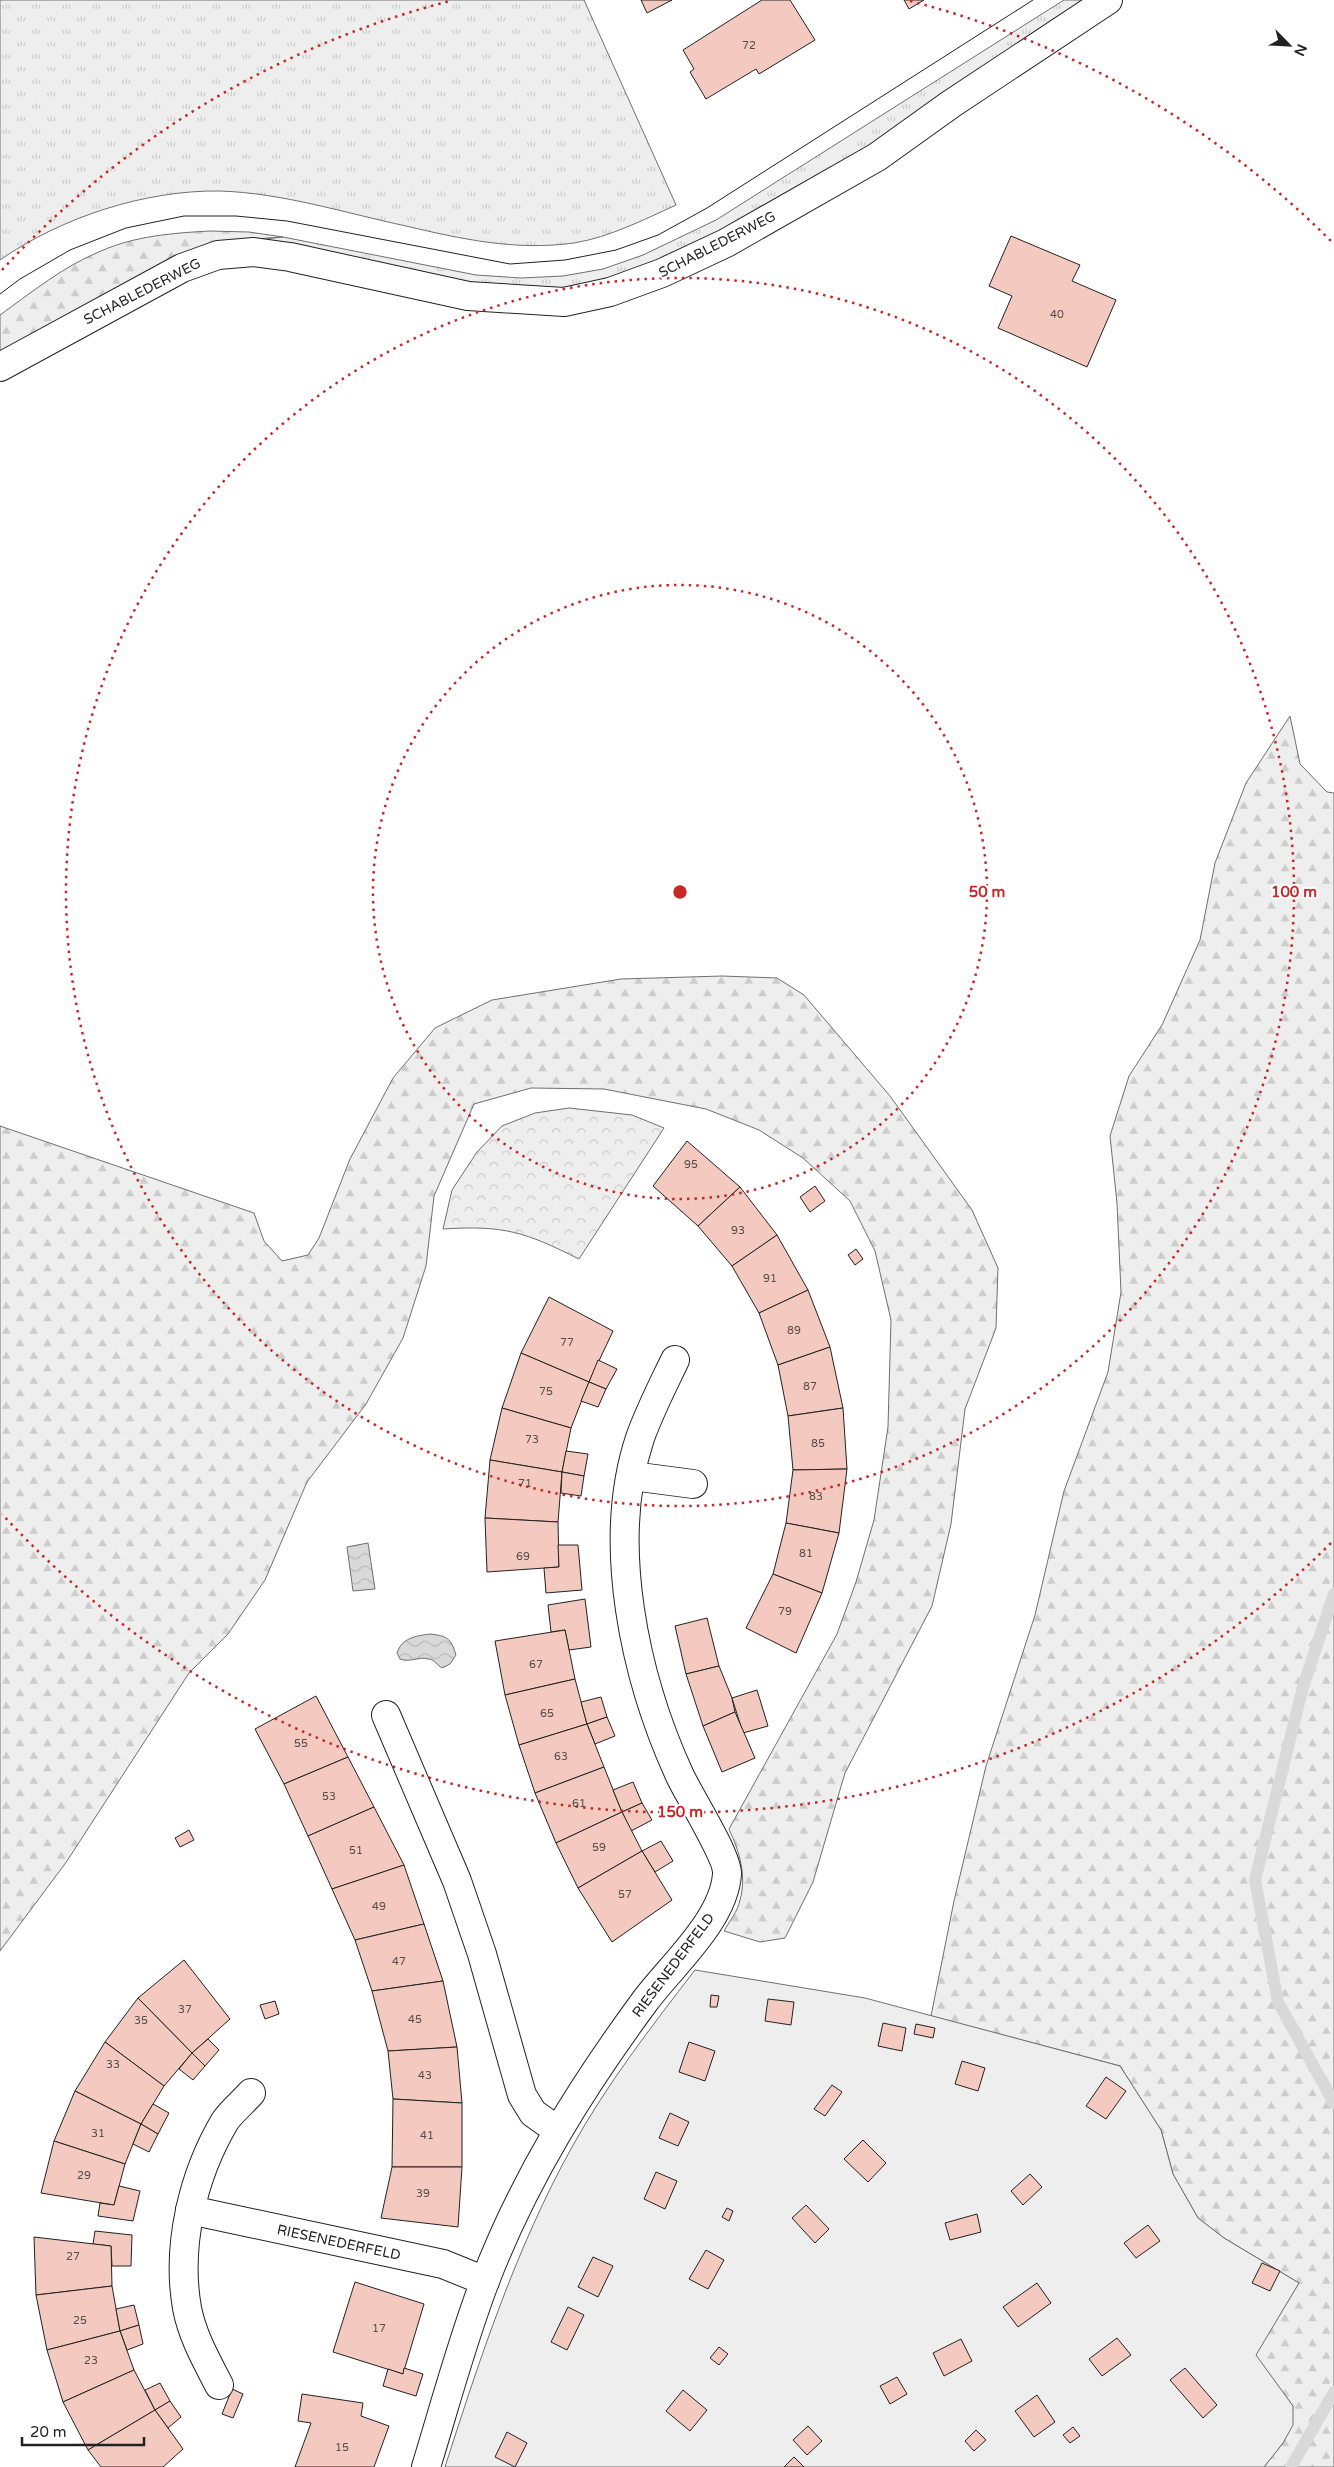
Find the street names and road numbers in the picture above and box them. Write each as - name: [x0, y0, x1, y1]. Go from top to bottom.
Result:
- street label: SCHABLEDERWEG: [656, 208, 779, 281]
- street label: SCHABLEDERWEG: [81, 255, 204, 328]
- street label: RIESENEDERFELD: [629, 1910, 718, 2021]
- street label: RIESENEDERFELD: [275, 2221, 402, 2264]

